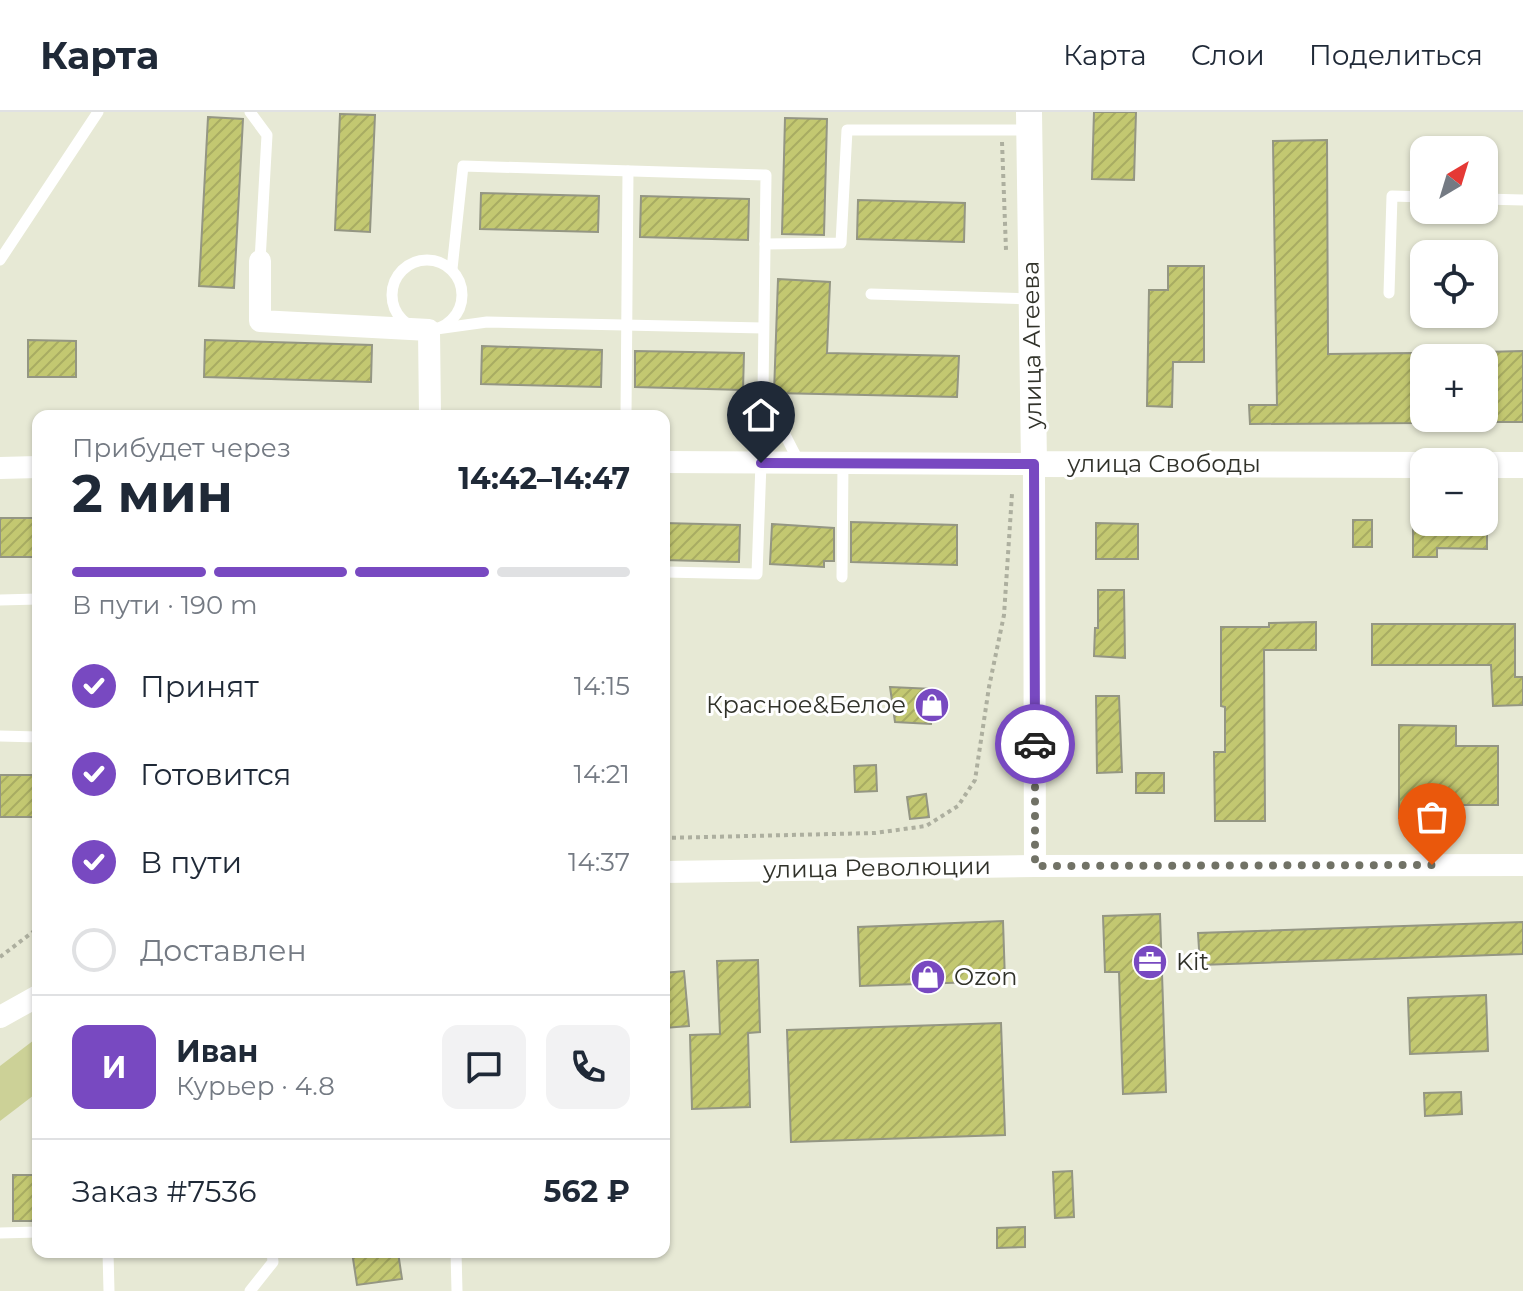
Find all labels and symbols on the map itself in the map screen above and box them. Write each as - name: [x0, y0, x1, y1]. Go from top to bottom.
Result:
- north arrow: [1410, 136, 1498, 224]
- street label: улица Агеева: [1016, 261, 1047, 430]
- pin: [727, 381, 795, 463]
- street label: улица Свободы: [1066, 449, 1261, 478]
- shop icon: Красное&Белое: [913, 686, 951, 724]
- place label: Красное&Белое: [706, 690, 906, 719]
- courier: [995, 704, 1075, 784]
- pin: [1398, 783, 1466, 865]
- street label: улица Революции: [762, 851, 991, 884]
- office icon: Kit: [1131, 943, 1169, 981]
- place label: Kit: [1176, 947, 1209, 976]
- shop icon: Ozon: [909, 958, 947, 996]
- place label: Ozon: [954, 962, 1017, 991]

